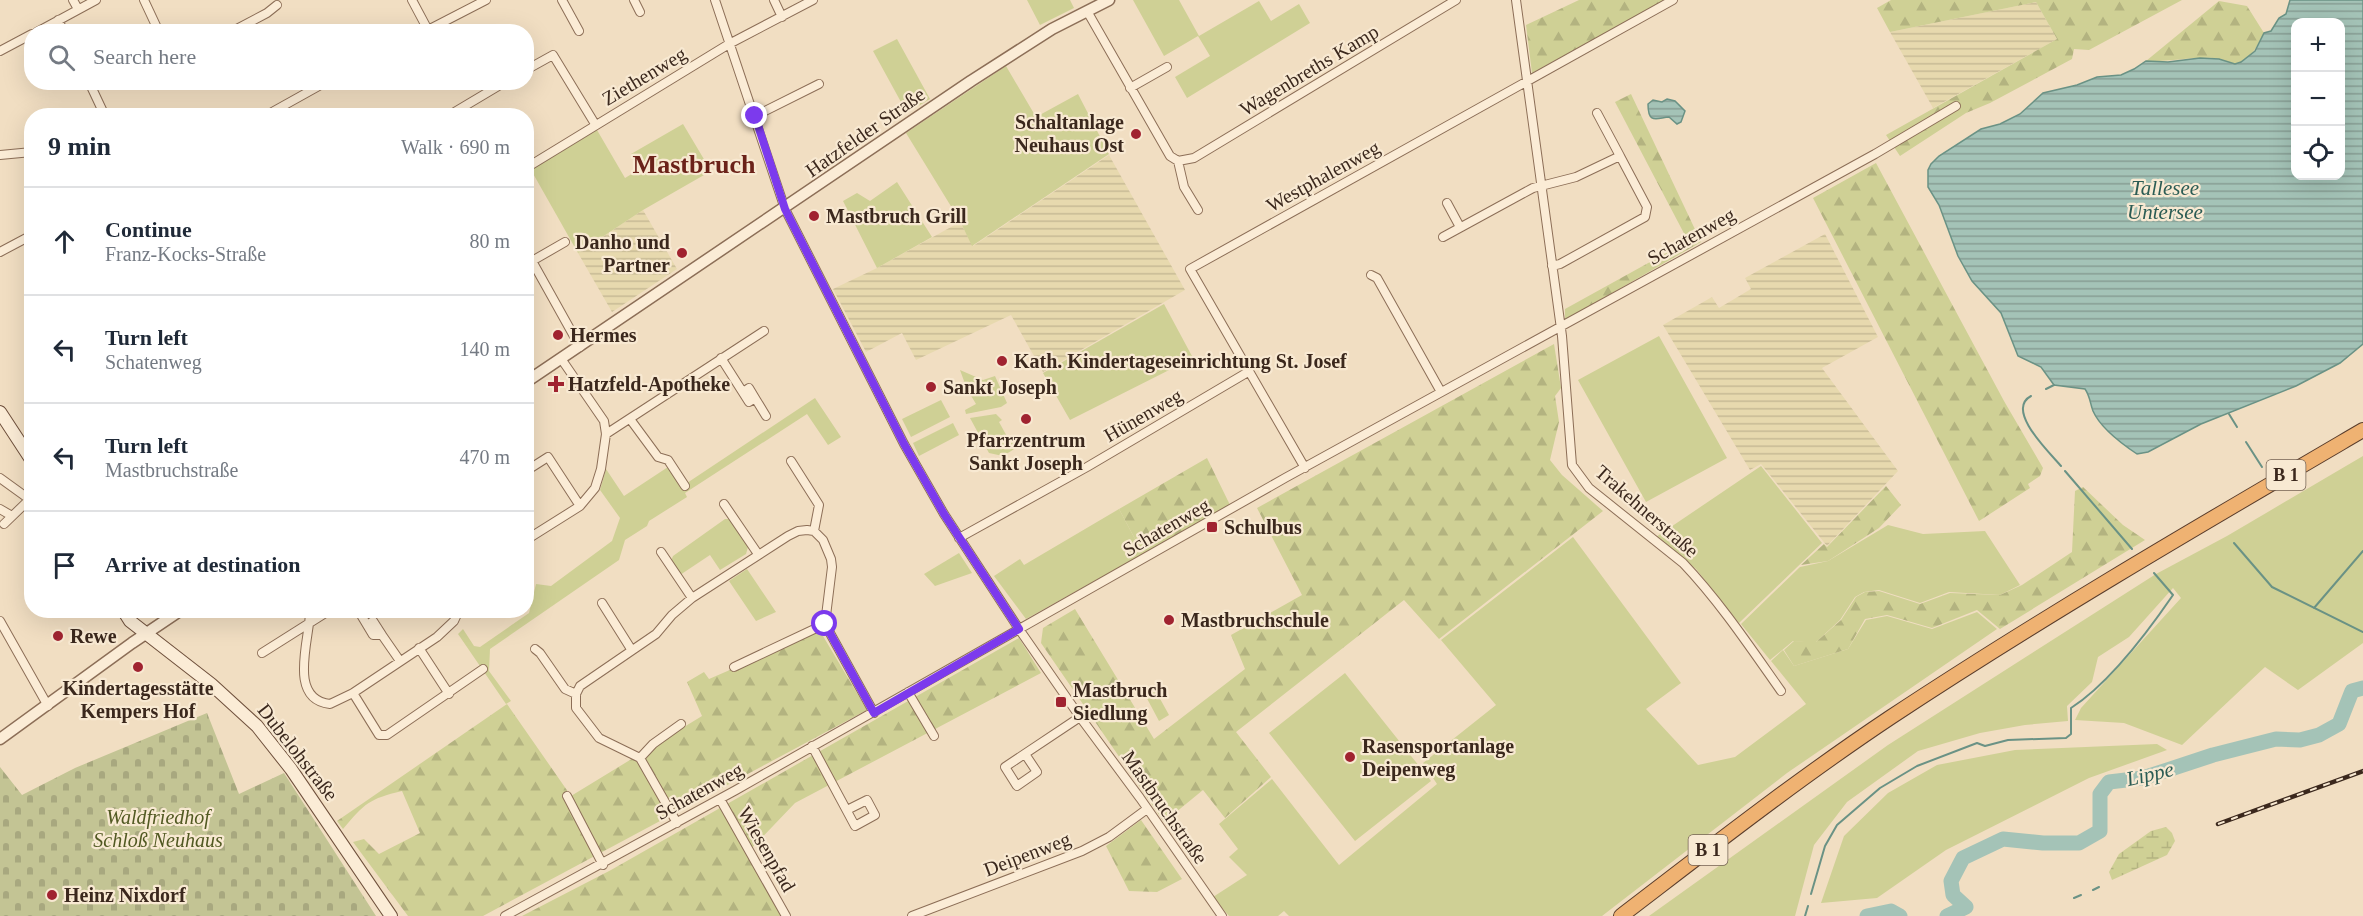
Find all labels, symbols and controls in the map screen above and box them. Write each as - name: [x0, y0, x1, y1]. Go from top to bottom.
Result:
- map controls: [2291, 18, 2345, 180]
- button: +: [2291, 18, 2345, 72]
- street label: Wagenbreths Kamp: [1236, 20, 1383, 121]
- search box: [24, 24, 534, 90]
- icon: search: [45, 41, 78, 74]
- street label: Ziethenweg: [598, 42, 691, 111]
- text: Search here: [93, 44, 196, 69]
- button: −: [2291, 72, 2345, 126]
- street label: Hatzfelder Straße: [801, 83, 929, 181]
- route end: [741, 102, 767, 128]
- place label: Schaltanlage Neuhaus Ost: [1015, 111, 1124, 156]
- button: locate: [2291, 126, 2345, 180]
- marker: Schaltanlage Neuhaus Ost: [1129, 127, 1143, 141]
- text: 9 min: [48, 132, 111, 161]
- text: Walk · 690 m: [401, 136, 510, 158]
- street label: Westphalenweg: [1263, 136, 1384, 217]
- district label: Mastbruch: [633, 150, 756, 179]
- water label: Tallesee Untersee: [2127, 176, 2203, 224]
- street label: Schatenweg: [1643, 203, 1739, 270]
- place label: Mastbruch Grill: [826, 205, 967, 227]
- marker: Mastbruch Grill: [807, 209, 821, 223]
- text: Continue: [105, 217, 192, 242]
- icon: ahead: [48, 225, 81, 258]
- text: 80 m: [469, 230, 510, 252]
- place label: Danho und Partner: [575, 231, 670, 276]
- text: Franz-Kocks-Straße: [105, 243, 266, 265]
- marker: Danho und Partner: [675, 246, 689, 260]
- place label: Hermes: [570, 324, 637, 346]
- text: Turn left: [105, 325, 188, 350]
- marker: Hermes: [551, 328, 565, 342]
- icon: left: [48, 333, 81, 366]
- text: 140 m: [459, 338, 510, 360]
- place label: Kath. Kindertageseinrichtung St. Josef: [1014, 350, 1347, 373]
- text: Schatenweg: [105, 351, 202, 373]
- marker: Kath. Kindertageseinrichtung St. Josef: [995, 354, 1009, 368]
- place label: Hatzfeld-Apotheke: [568, 373, 730, 396]
- place label: Sankt Joseph: [943, 376, 1057, 399]
- marker: Hatzfeld-Apotheke: [549, 377, 563, 391]
- marker: Sankt Joseph: [924, 380, 938, 394]
- street label: Hünenweg: [1100, 384, 1187, 447]
- marker: Pfarrzentrum Sankt Joseph: [1019, 412, 1033, 426]
- place label: Pfarrzentrum Sankt Joseph: [967, 429, 1086, 475]
- text: Turn left: [105, 433, 188, 458]
- icon: left: [48, 441, 81, 474]
- text: 470 m: [459, 446, 510, 468]
- text: Mastbruchstraße: [105, 459, 238, 481]
- street label: Trakehnerstraße: [1591, 460, 1703, 562]
- road number: B 1: [2266, 460, 2306, 490]
- street label: Schatenweg: [1119, 493, 1214, 562]
- place label: Schulbus: [1224, 516, 1302, 538]
- marker: Schulbus: [1205, 520, 1219, 534]
- icon: arrive: [48, 549, 81, 582]
- text: Arrive at destination: [105, 552, 301, 577]
- place label: Mastbruchschule: [1181, 609, 1329, 631]
- route start: [811, 610, 837, 636]
- marker: Mastbruchschule: [1162, 613, 1176, 627]
- place label: Rewe: [70, 625, 117, 647]
- marker: Rewe: [51, 629, 65, 643]
- marker: Kindertagesstätte Kempers Hof: [131, 660, 145, 674]
- place label: Kindertagesstätte Kempers Hof: [62, 677, 214, 723]
- place label: Mastbruch Siedlung: [1073, 679, 1167, 725]
- marker: Mastbruch Siedlung: [1054, 695, 1068, 709]
- street label: Dubelohstraße: [253, 699, 343, 805]
- place label: Rasensportanlage Deipenweg: [1362, 735, 1514, 781]
- street label: Mastbruchstraße: [1118, 746, 1212, 868]
- marker: Rasensportanlage Deipenweg: [1343, 750, 1357, 764]
- water label: Lippe: [2123, 757, 2176, 791]
- street label: Schatenweg: [651, 758, 747, 825]
- street label: Wiesenpfad: [733, 802, 800, 896]
- park label: Waldfriedhof Schloß Neuhaus: [93, 806, 223, 851]
- street label: Deipenweg: [981, 827, 1074, 882]
- road number: B 1: [1688, 835, 1728, 865]
- place label: Heinz Nixdorf: [64, 884, 186, 906]
- marker: Heinz Nixdorf: [45, 888, 59, 902]

